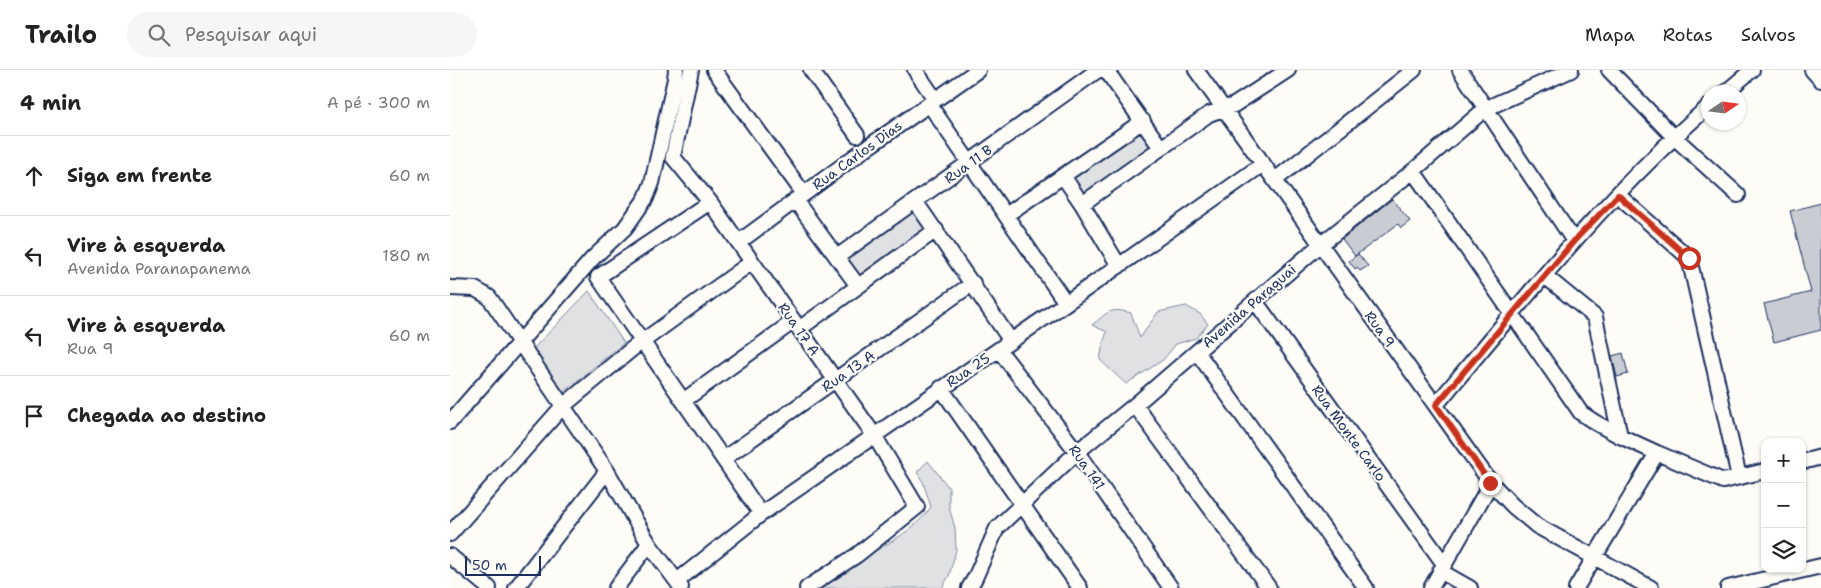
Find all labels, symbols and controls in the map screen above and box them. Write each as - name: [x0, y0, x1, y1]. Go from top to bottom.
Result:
- search box: [127, 12, 477, 57]
- text: Trailo: [25, 19, 97, 51]
- icon: search: [145, 21, 173, 49]
- text: Pesquisar aqui: [185, 22, 317, 47]
- text: Mapa: [1585, 23, 1635, 47]
- text: Rotas: [1663, 23, 1713, 47]
- text: Salvos: [1741, 23, 1796, 47]
- north arrow: [1701, 85, 1746, 130]
- text: 4 min: [20, 89, 81, 117]
- text: A pé · 300 m: [327, 92, 430, 113]
- street label: Rua Carlos Dias: [809, 116, 905, 194]
- street label: Rua 11 B: [940, 141, 996, 187]
- icon: ahead: [20, 162, 48, 190]
- text: Siga em frente: [67, 163, 212, 188]
- text: 60 m: [389, 165, 430, 186]
- text: Vire à esquerda: [67, 233, 225, 258]
- icon: left: [20, 242, 48, 270]
- text: 180 m: [382, 245, 430, 266]
- route start: [1678, 247, 1701, 270]
- text: Avenida Paranapanema: [67, 258, 251, 279]
- street label: Avenida Paraguai: [1198, 260, 1300, 352]
- street label: Rua 17 A: [774, 299, 824, 359]
- street label: Rua 9: [1361, 307, 1399, 351]
- text: Vire à esquerda: [67, 313, 225, 338]
- icon: left: [20, 322, 48, 350]
- text: 60 m: [389, 325, 430, 346]
- text: Rua 9: [67, 338, 113, 359]
- street label: Rua 13 A: [818, 346, 878, 396]
- street label: Rua 25: [943, 349, 993, 391]
- street label: Rua Monte Carlo: [1308, 381, 1390, 485]
- icon: arrive: [20, 402, 48, 430]
- text: Chegada ao destino: [67, 403, 266, 428]
- map controls: [1761, 438, 1806, 573]
- button: +: [1761, 438, 1806, 483]
- street label: Rua 141: [1065, 441, 1109, 493]
- route end: [1479, 472, 1502, 495]
- button: −: [1761, 483, 1806, 528]
- button: layers: [1761, 528, 1806, 573]
- scale bar: [465, 553, 541, 576]
- text: 50 m: [472, 556, 507, 574]

